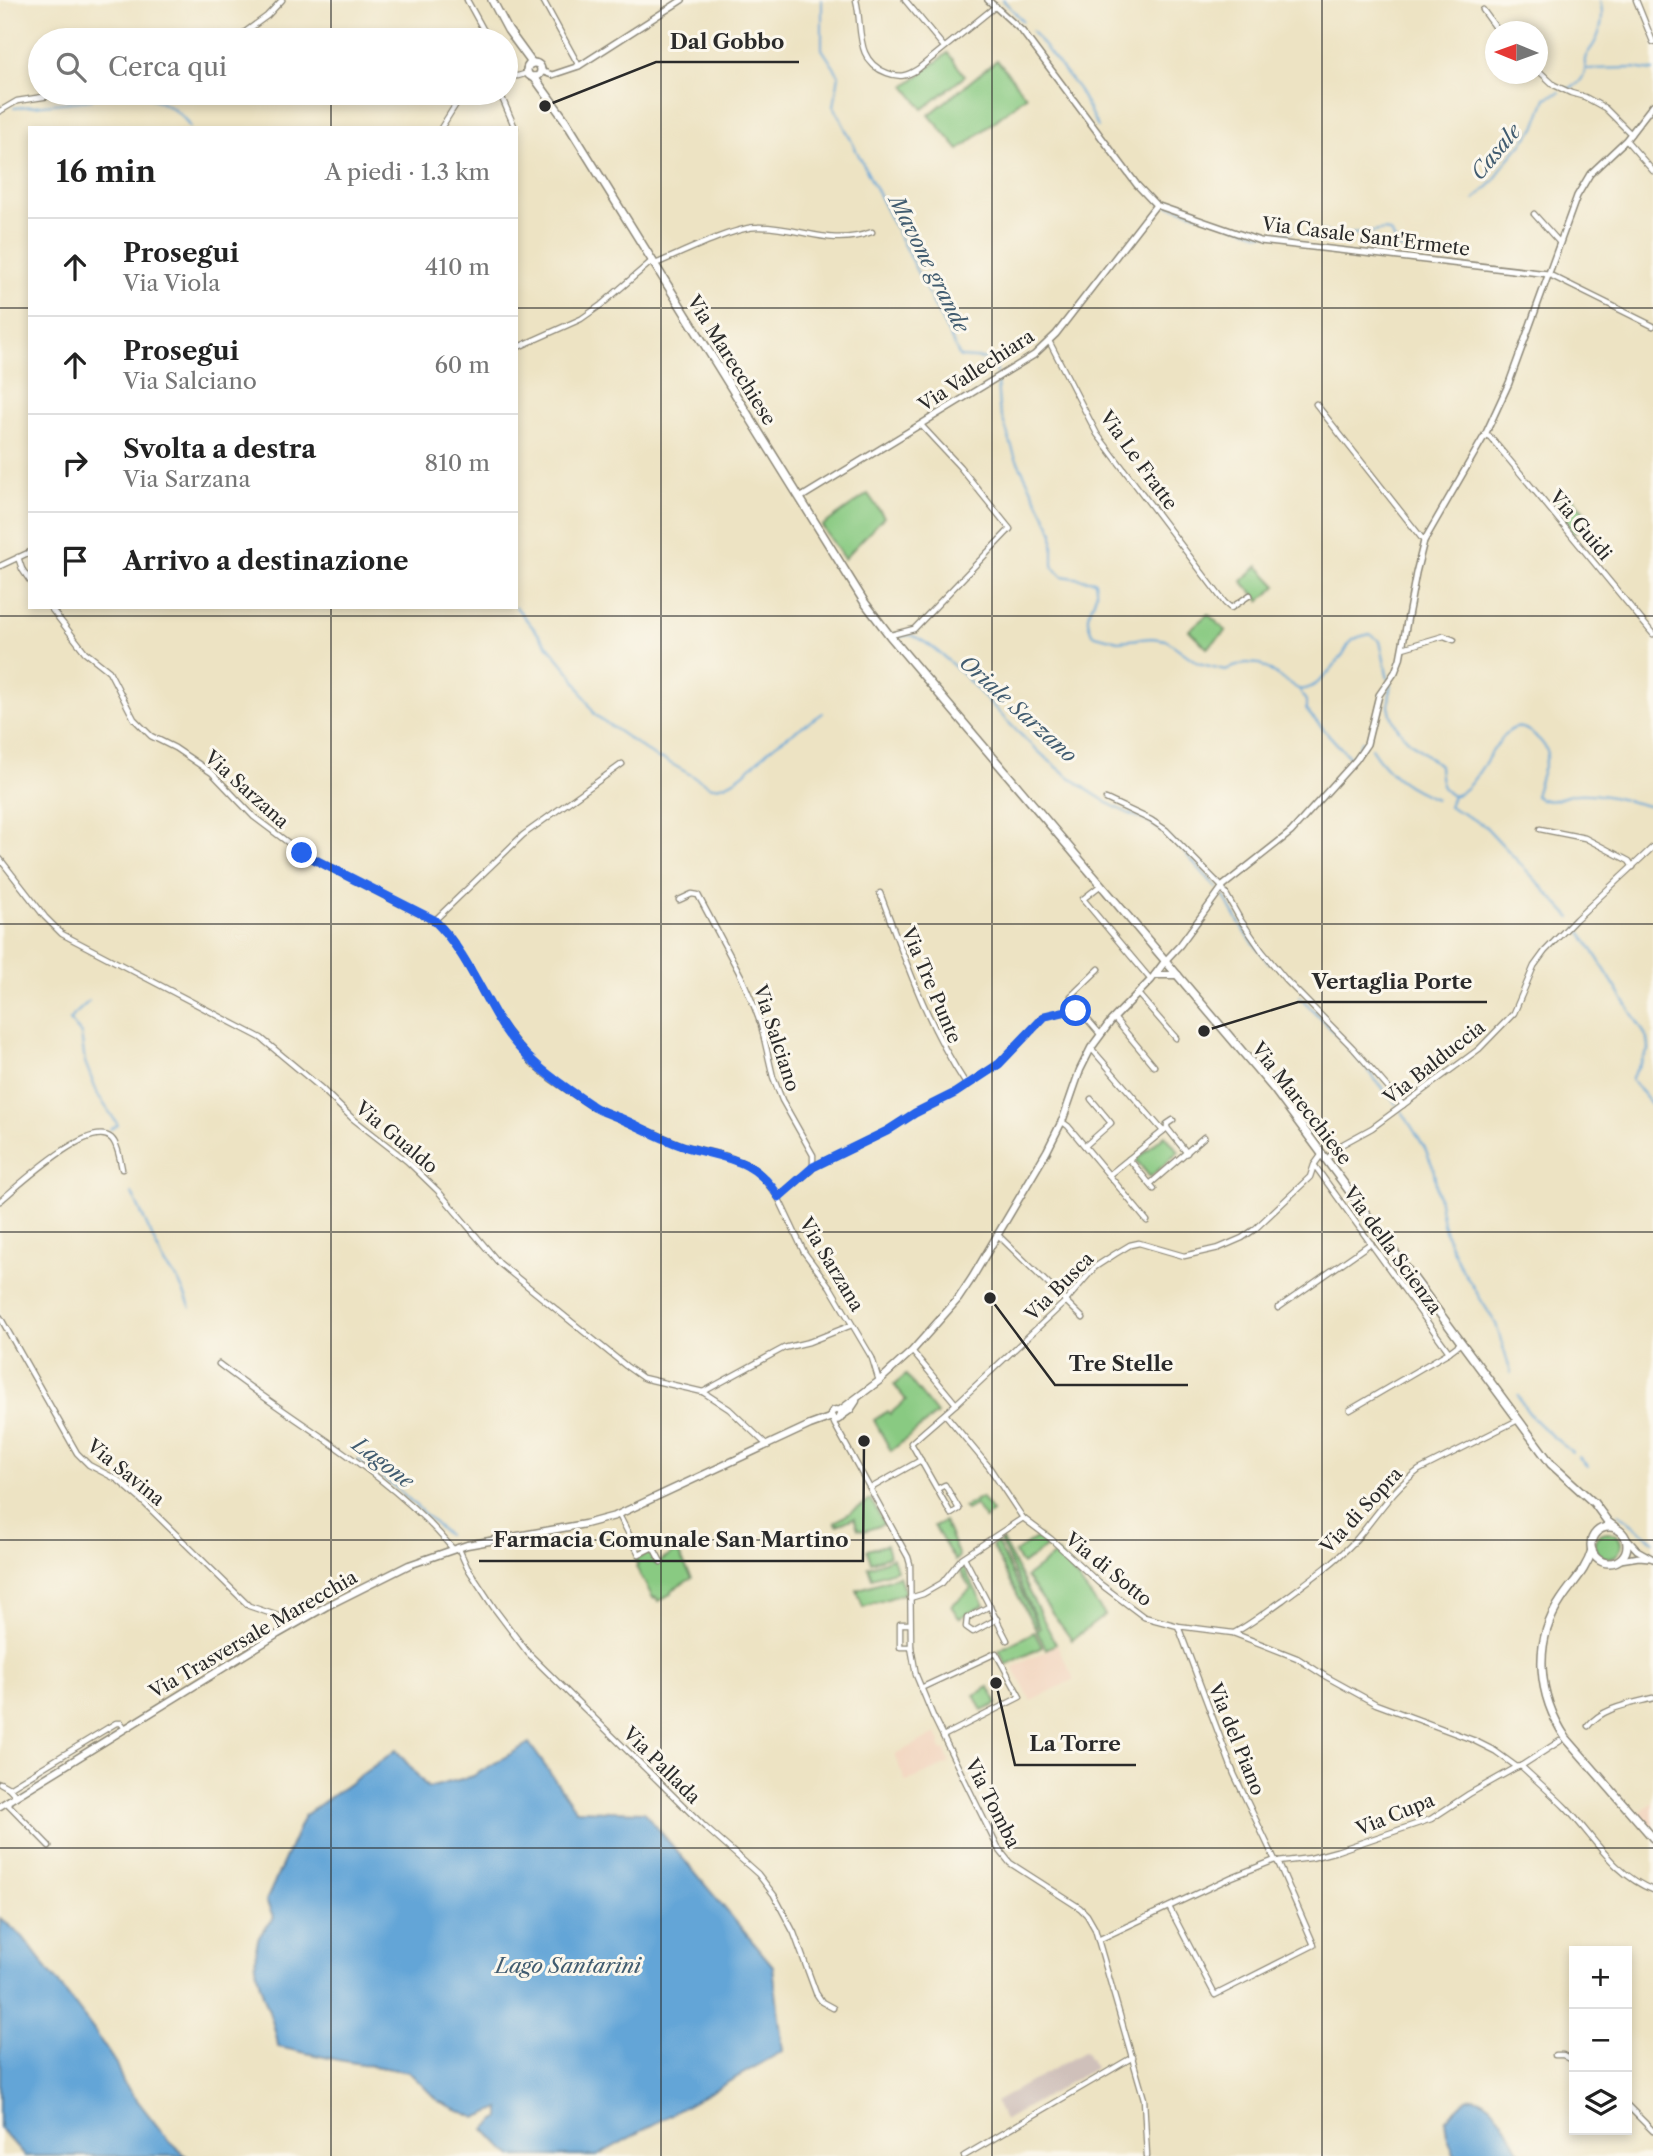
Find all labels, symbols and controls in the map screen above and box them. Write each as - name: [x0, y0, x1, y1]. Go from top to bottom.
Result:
- callout: Dal Gobbo: [656, 20, 799, 62]
- north arrow: [1485, 21, 1548, 84]
- search box: [28, 28, 518, 105]
- text: Dal Gobbo: [670, 29, 784, 54]
- icon: search: [52, 48, 90, 86]
- text: Cerca qui: [108, 51, 227, 83]
- water label: Casale: [1465, 118, 1527, 185]
- text: 16 min: [56, 153, 156, 190]
- text: A piedi · 1.3 km: [325, 158, 490, 186]
- water label: Mavone grande: [883, 188, 975, 337]
- street label: Via Casale Sant'Ermete: [1260, 212, 1471, 261]
- text: Prosegui: [123, 237, 239, 269]
- icon: ahead: [56, 248, 94, 286]
- text: 410 m: [425, 253, 490, 281]
- text: Via Viola: [123, 269, 220, 297]
- street label: Via Marecchiese: [682, 290, 781, 430]
- street label: Via Vallechiara: [913, 325, 1038, 417]
- text: Prosegui: [123, 335, 239, 367]
- icon: ahead: [56, 346, 94, 384]
- text: 60 m: [434, 351, 490, 379]
- text: Via Salciano: [123, 367, 257, 395]
- street label: Via Le Fratte: [1094, 405, 1182, 514]
- text: Svolta a destra: [123, 433, 316, 465]
- icon: right: [56, 444, 94, 482]
- text: 810 m: [425, 449, 490, 477]
- text: Via Sarzana: [123, 465, 251, 493]
- street label: Via Guidi: [1544, 485, 1617, 565]
- icon: arrive: [56, 542, 94, 580]
- text: Arrivo a destinazione: [123, 545, 409, 577]
- water label: Oriale Sarzano: [955, 650, 1082, 768]
- street label: Via Sarzana: [199, 745, 294, 833]
- route end: [286, 837, 317, 868]
- street label: Via Tre Punte: [896, 923, 966, 1047]
- callout: Vertaglia Porte: [1298, 960, 1487, 1002]
- text: Vertaglia Porte: [1311, 969, 1472, 994]
- street label: Via Salciano: [748, 981, 805, 1094]
- route start: [1060, 995, 1091, 1026]
- street label: Via Balduccia: [1378, 1016, 1490, 1110]
- street label: Via Marecchiese: [1246, 1037, 1357, 1169]
- street label: Via Gualdo: [350, 1096, 442, 1178]
- street label: Via della Scienza: [1338, 1181, 1447, 1319]
- street label: Via Sarzana: [794, 1212, 869, 1315]
- street label: Via Busca: [1020, 1247, 1098, 1326]
- callout: Tre Stelle: [1055, 1343, 1188, 1385]
- text: Tre Stelle: [1069, 1351, 1173, 1376]
- water label: Lagone: [346, 1430, 419, 1494]
- street label: Via Savina: [81, 1434, 169, 1511]
- street label: Via di Sopra: [1315, 1462, 1407, 1559]
- callout: Farmacia Comunale San Martino: [479, 1519, 863, 1561]
- text: Farmacia Comunale San Martino: [493, 1527, 849, 1552]
- street label: Via di Sotto: [1060, 1527, 1157, 1611]
- street label: Via Trasversale Marecchia: [144, 1565, 361, 1704]
- street label: Via del Piano: [1203, 1679, 1270, 1799]
- street label: Via Pallada: [618, 1721, 705, 1809]
- callout: La Torre: [1015, 1723, 1136, 1765]
- text: La Torre: [1029, 1731, 1121, 1756]
- street label: Via Tomba: [960, 1754, 1025, 1852]
- street label: Via Cupa: [1352, 1788, 1438, 1841]
- map controls: [1569, 1946, 1632, 2135]
- button: +: [1569, 1946, 1632, 2009]
- water label: Lago Santarini: [493, 1953, 642, 1978]
- button: −: [1569, 2009, 1632, 2072]
- button: layers: [1569, 2072, 1632, 2135]

